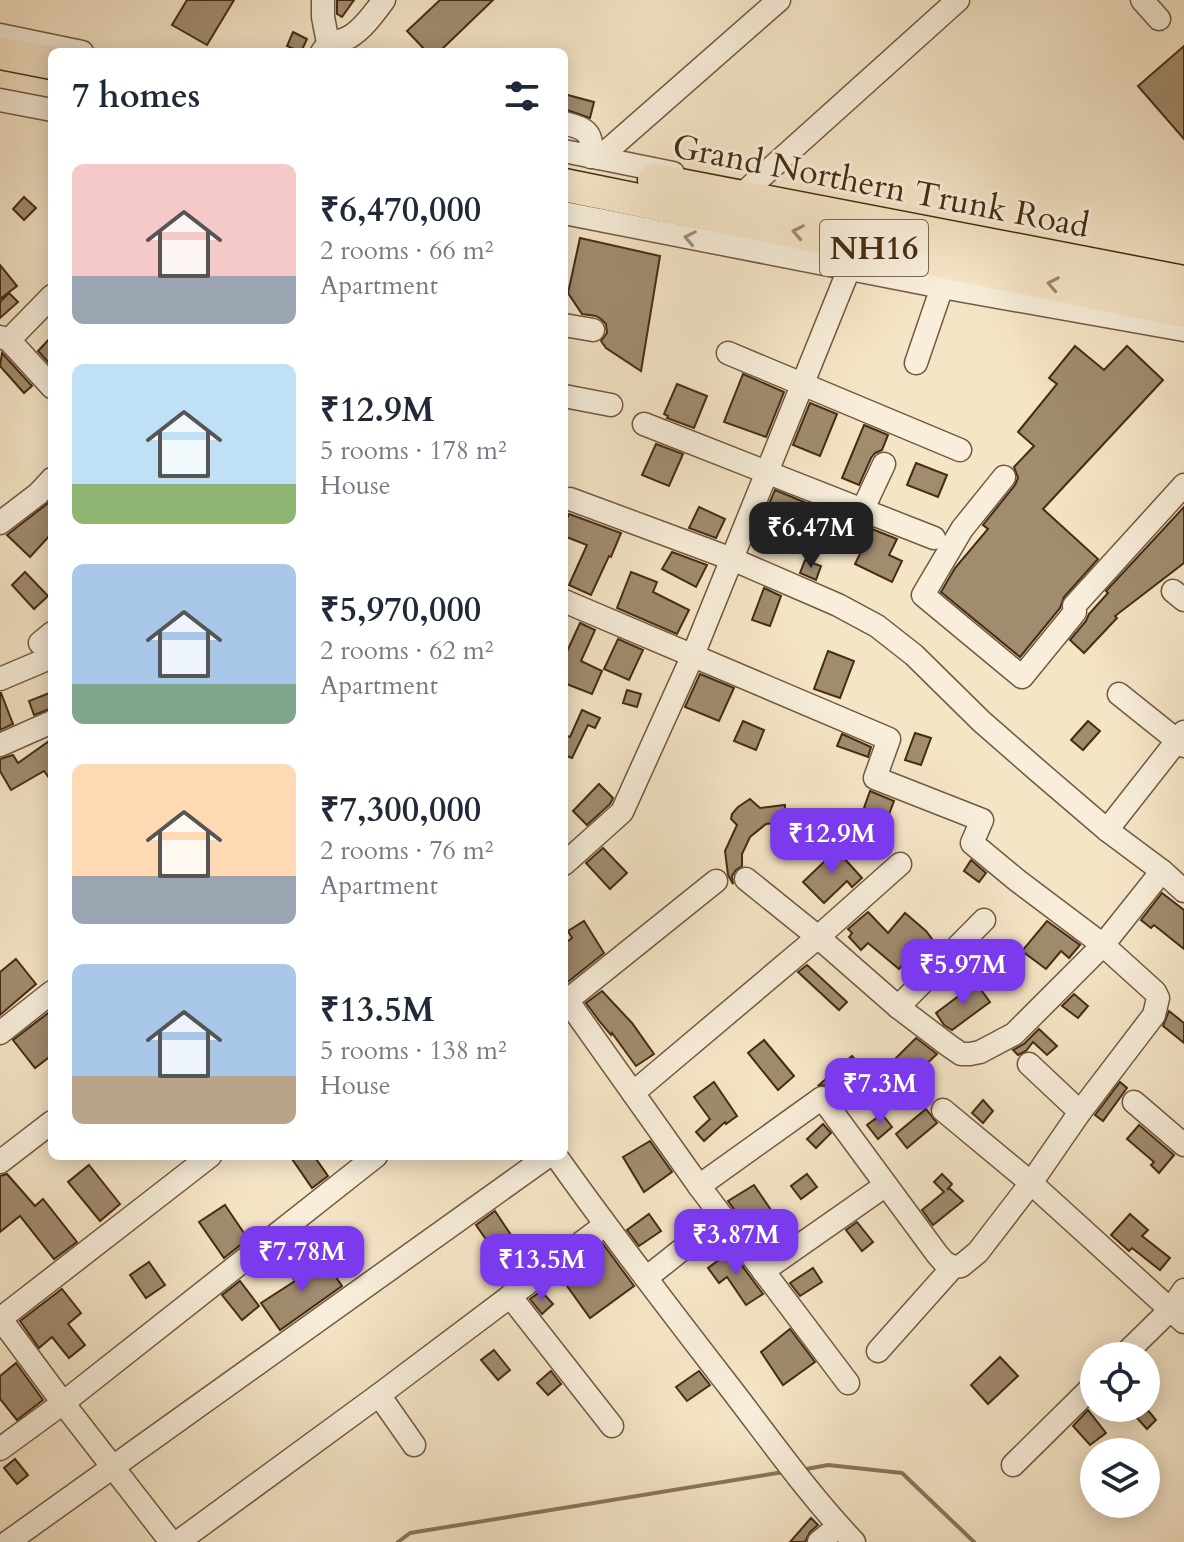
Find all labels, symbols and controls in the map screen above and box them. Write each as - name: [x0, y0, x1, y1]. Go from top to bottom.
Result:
- text: 7 homes: [72, 73, 200, 119]
- icon: filters: [500, 74, 544, 118]
- street label: Grand Northern Trunk Road: [669, 123, 1093, 249]
- text: ₹6,470,000: [320, 187, 481, 233]
- icon: home: [136, 196, 232, 292]
- road number: NH16: [820, 220, 928, 276]
- one-way arrow: [792, 224, 805, 241]
- one-way arrow: [683, 230, 697, 247]
- text: 2 rooms · 66 m²: [320, 233, 493, 268]
- text: Apartment: [320, 268, 438, 303]
- one-way arrow: [1046, 276, 1060, 293]
- text: ₹12.9M: [320, 387, 435, 433]
- icon: home: [136, 396, 232, 492]
- text: 5 rooms · 178 m²: [320, 433, 507, 468]
- text: House: [320, 468, 391, 503]
- pin: ₹6.47M: [746, 502, 876, 570]
- text: ₹6.47M: [767, 510, 855, 545]
- text: ₹5,970,000: [320, 587, 481, 633]
- icon: home: [136, 596, 232, 692]
- text: 2 rooms · 62 m²: [320, 633, 493, 668]
- text: Apartment: [320, 668, 438, 703]
- text: ₹7,300,000: [320, 787, 481, 833]
- icon: home: [136, 796, 232, 892]
- pin: ₹12.9M: [767, 808, 897, 876]
- text: ₹12.9M: [788, 816, 876, 851]
- text: 2 rooms · 76 m²: [320, 833, 493, 868]
- text: Apartment: [320, 868, 438, 903]
- pin: ₹5.97M: [898, 939, 1028, 1007]
- text: ₹5.97M: [919, 947, 1007, 982]
- text: ₹13.5M: [320, 987, 435, 1033]
- icon: home: [136, 996, 232, 1092]
- text: 5 rooms · 138 m²: [320, 1033, 507, 1068]
- pin: ₹7.3M: [824, 1058, 936, 1126]
- text: ₹7.3M: [843, 1066, 917, 1101]
- text: House: [320, 1068, 391, 1103]
- pin: ₹3.87M: [671, 1209, 801, 1277]
- text: ₹3.87M: [692, 1217, 780, 1252]
- pin: ₹7.78M: [237, 1226, 367, 1294]
- text: ₹7.78M: [258, 1234, 346, 1269]
- pin: ₹13.5M: [477, 1234, 607, 1302]
- text: ₹13.5M: [498, 1242, 586, 1277]
- map controls: [1080, 1342, 1160, 1518]
- button: locate: [1080, 1342, 1160, 1422]
- button: layers: [1080, 1438, 1160, 1518]

